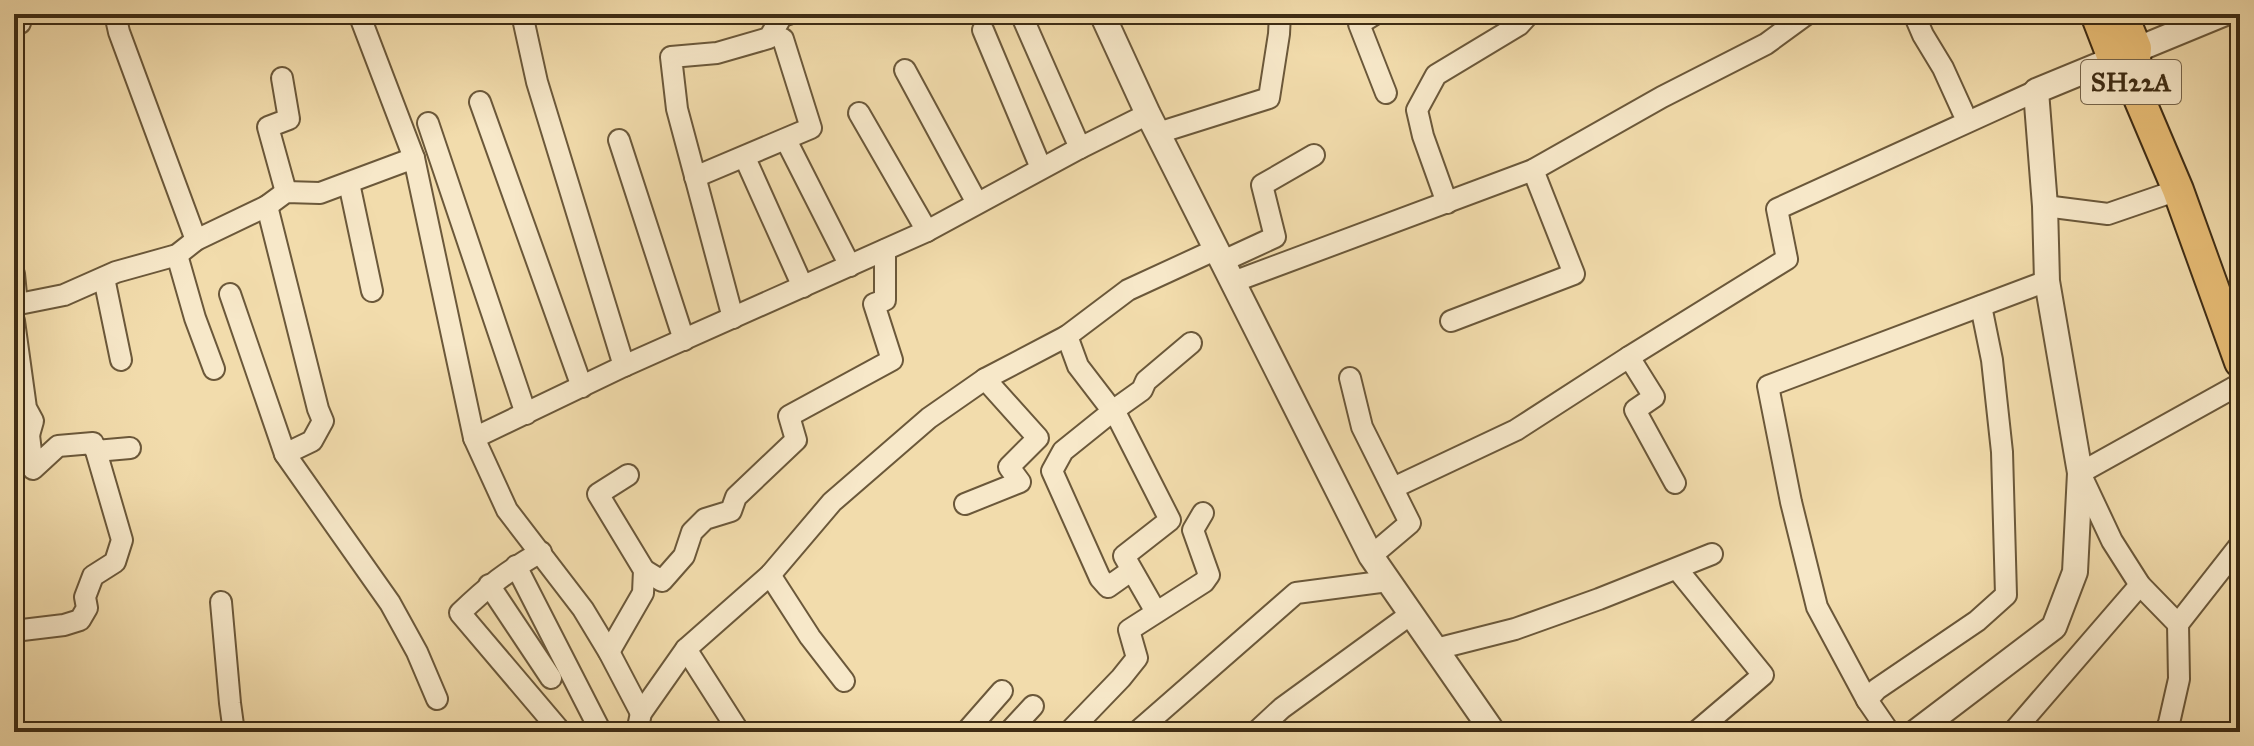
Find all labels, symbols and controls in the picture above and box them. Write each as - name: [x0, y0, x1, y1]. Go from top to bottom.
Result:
- road number: SH22A: [2081, 60, 2181, 104]

